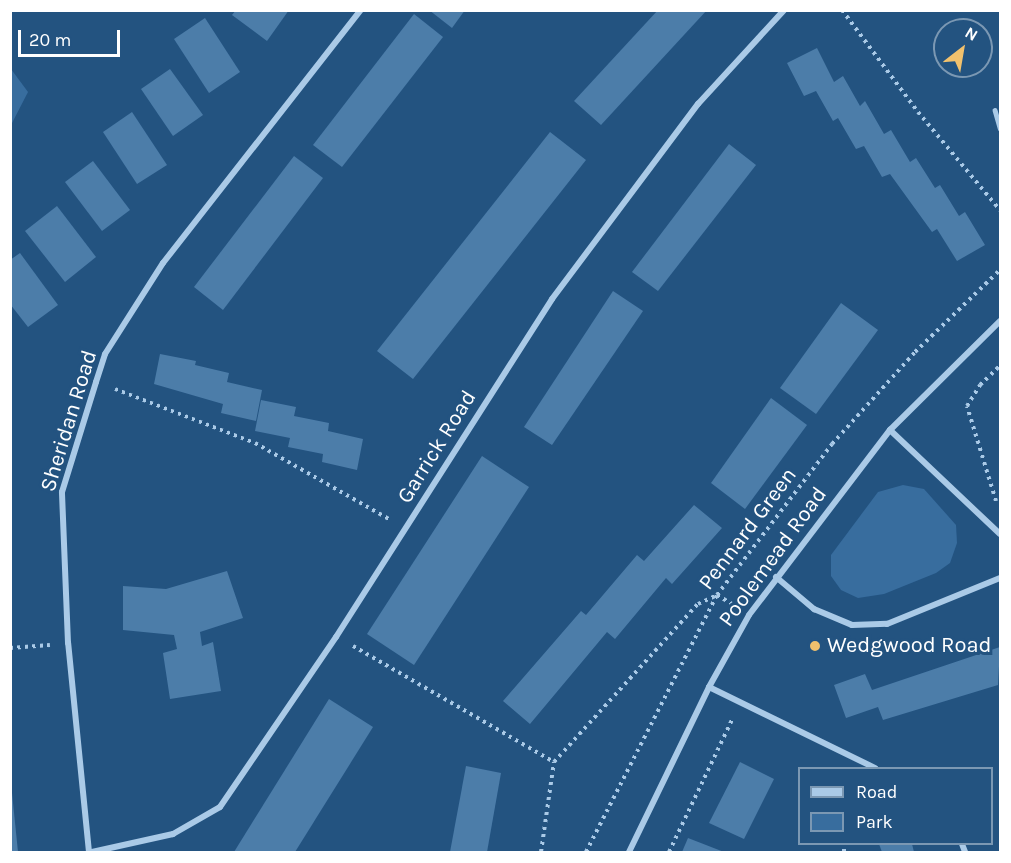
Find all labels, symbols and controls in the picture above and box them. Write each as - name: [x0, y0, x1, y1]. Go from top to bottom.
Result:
- scale bar: [21, 18, 123, 56]
- north arrow: [933, 18, 993, 78]
- text: N: [962, 23, 981, 45]
- text: 20 m: [29, 29, 71, 51]
- street label: Sheridan Road: [35, 347, 103, 495]
- street label: Garrick Road: [392, 386, 482, 508]
- street label: Pennard Green: [693, 463, 803, 595]
- street label: Poolemead Road: [713, 482, 833, 632]
- place label: Wedgwood Road: [827, 633, 992, 659]
- marker: Wedgwood Road: [808, 639, 822, 653]
- legend: [798, 767, 993, 845]
- text: Road: [856, 781, 897, 803]
- text: Park: [856, 811, 893, 833]

